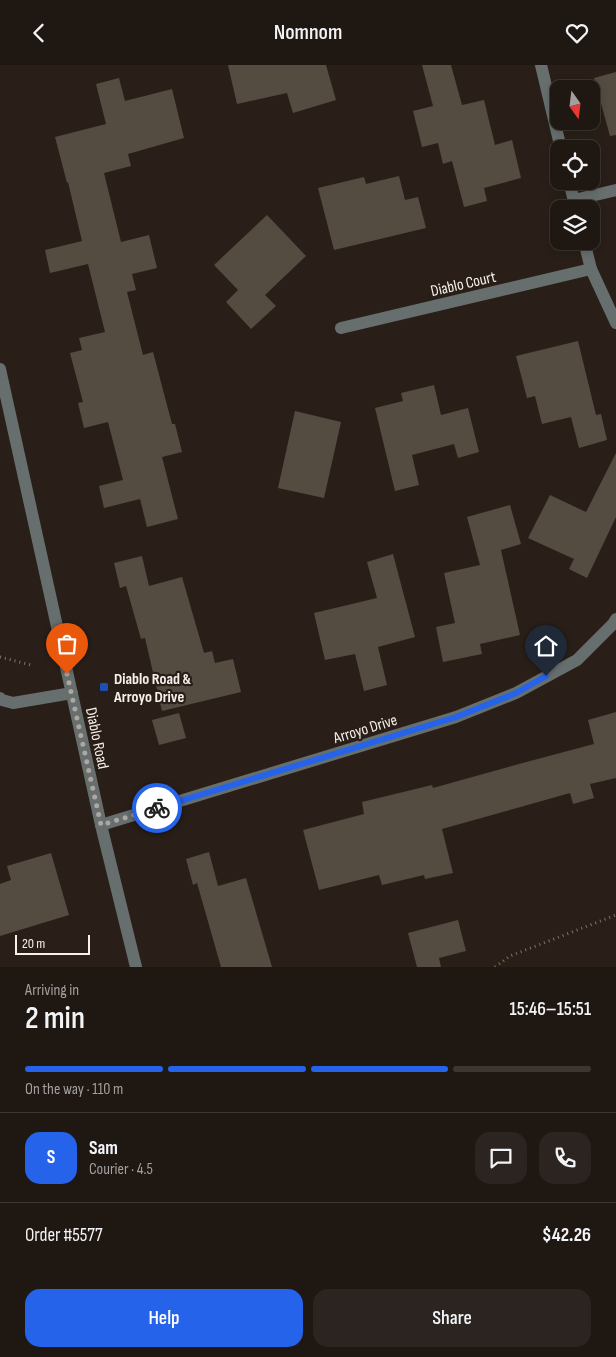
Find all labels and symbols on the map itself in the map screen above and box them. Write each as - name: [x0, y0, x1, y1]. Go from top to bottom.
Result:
- north arrow: [550, 80, 600, 130]
- street label: Diablo Court: [429, 268, 498, 301]
- pin: [46, 623, 88, 674]
- pin: [525, 625, 567, 676]
- place label: Diablo Road & Arroyo Drive: [113, 670, 191, 707]
- marker: Diablo Road & Arroyo Drive: [98, 681, 110, 693]
- street label: Diablo Road: [81, 706, 112, 771]
- street label: Arroyo Drive: [330, 711, 400, 748]
- courier: [132, 783, 182, 833]
- scale bar: [15, 932, 90, 955]

